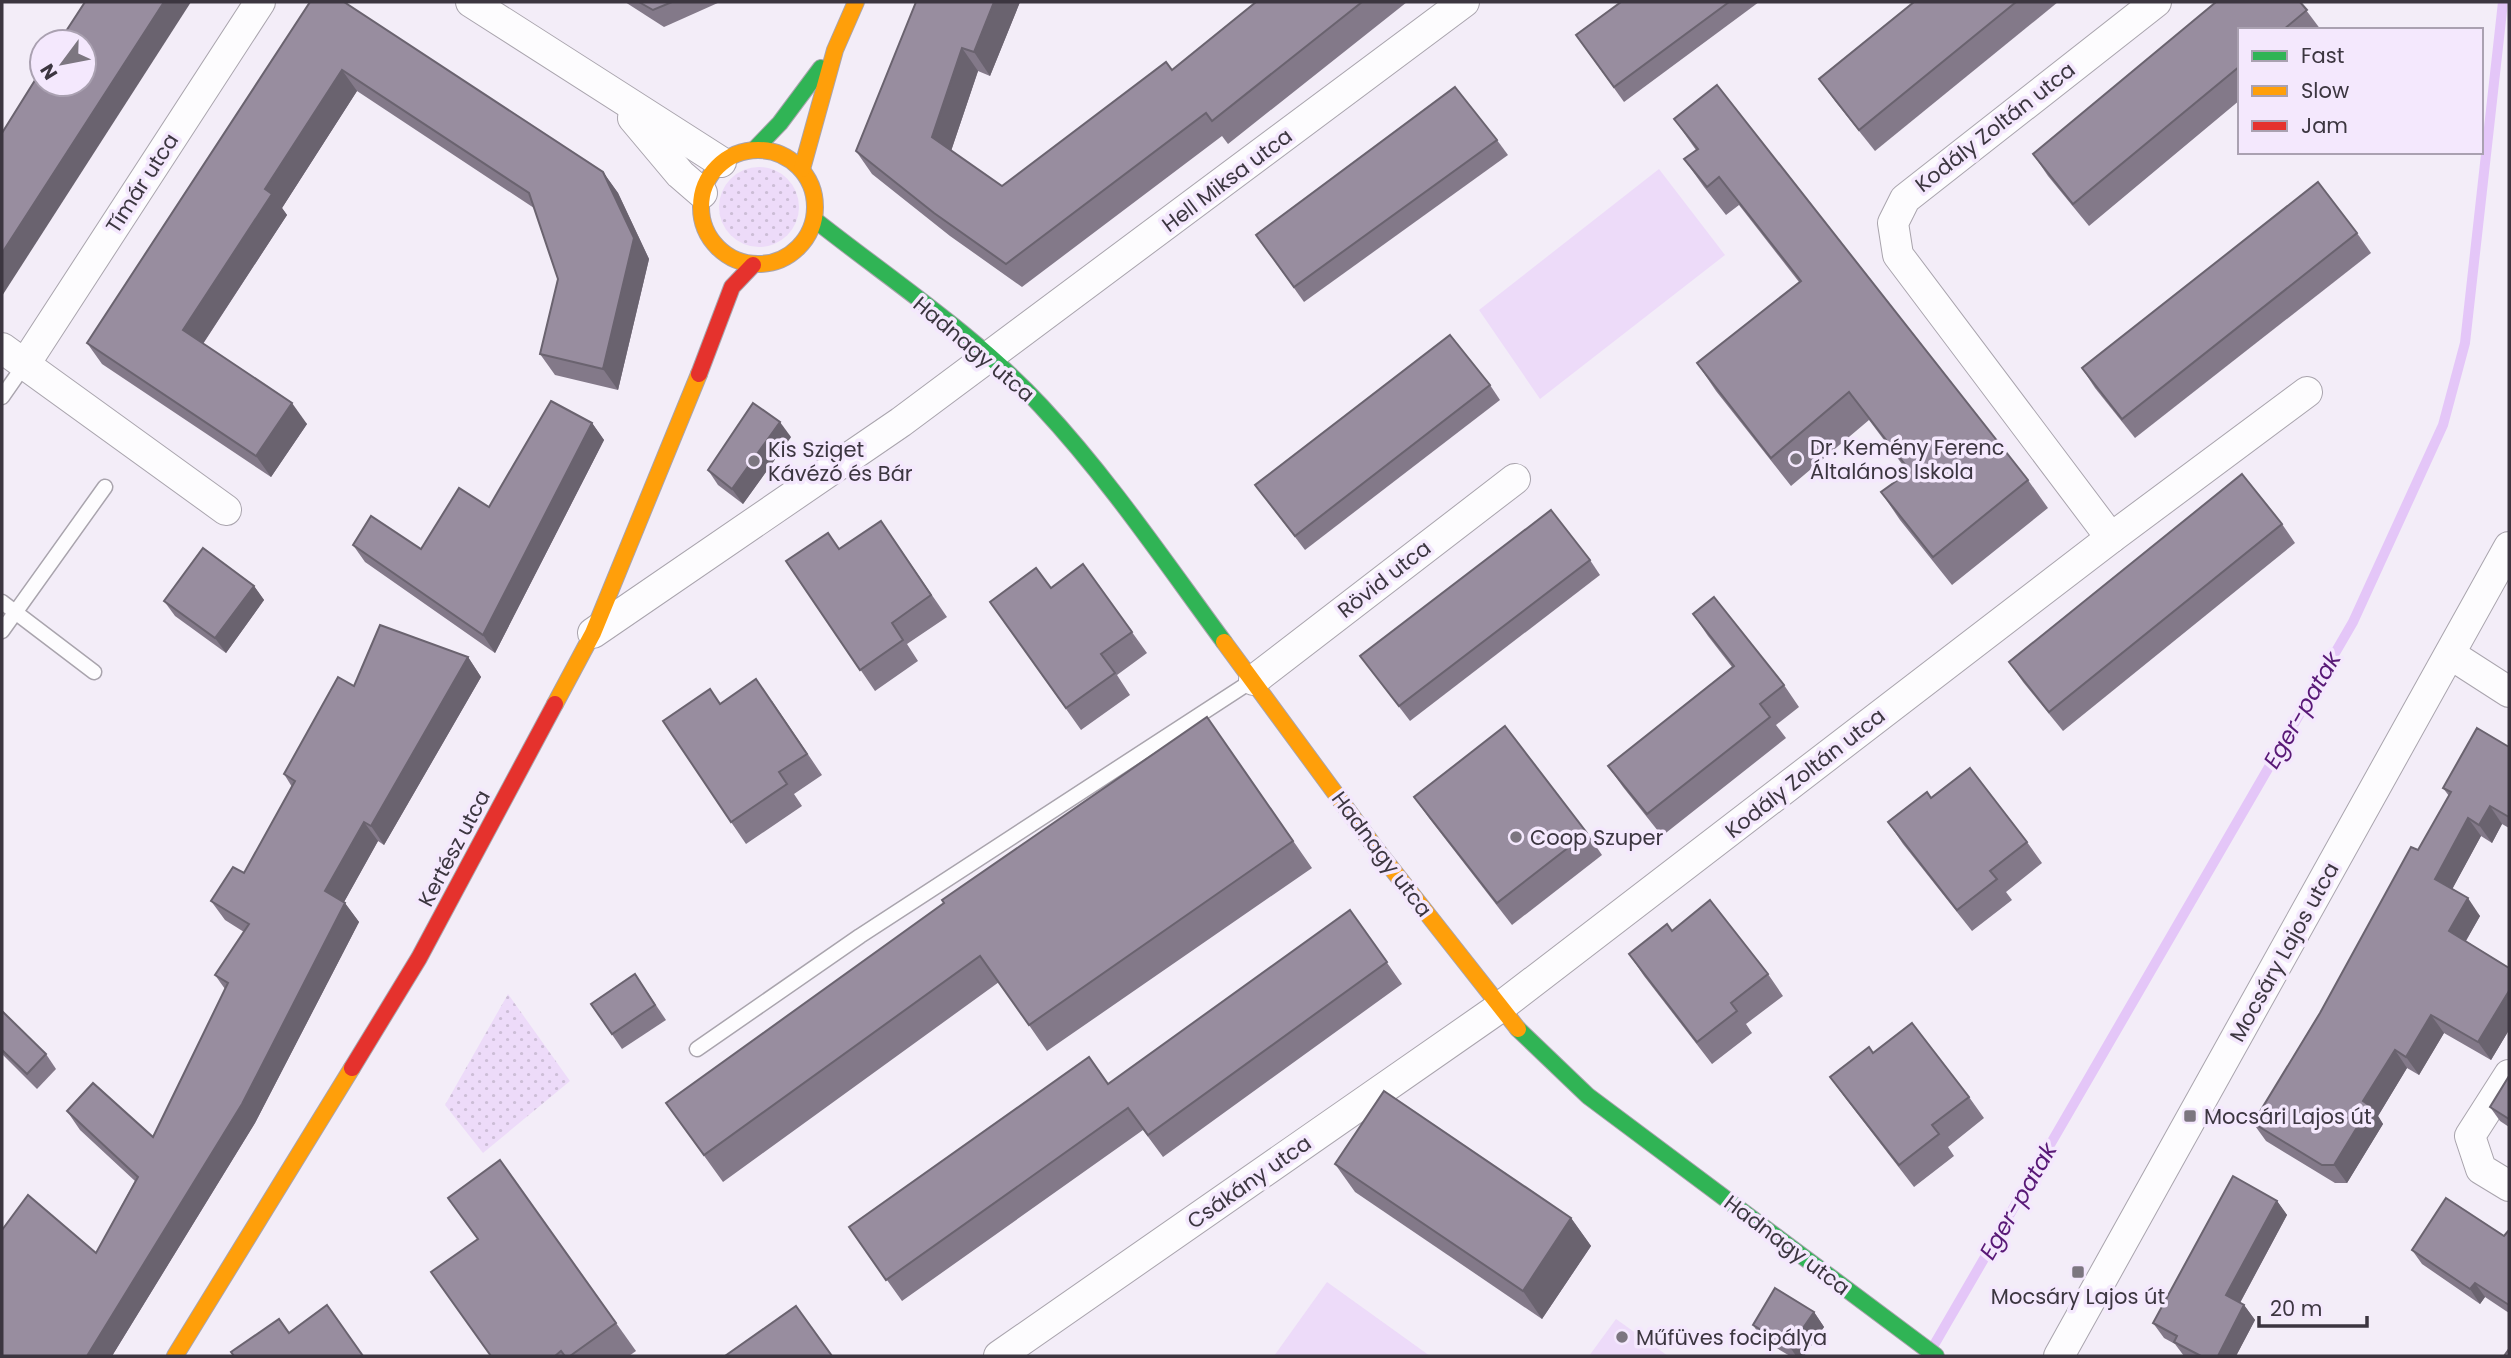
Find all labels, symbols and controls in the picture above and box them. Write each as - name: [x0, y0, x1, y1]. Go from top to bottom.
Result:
- north arrow: [28, 28, 98, 98]
- legend: [2238, 28, 2483, 154]
- text: Fast: [2301, 41, 2344, 70]
- street label: Kodály Zoltán utca: [1909, 55, 2081, 199]
- text: N: [34, 59, 64, 85]
- text: Slow: [2301, 76, 2349, 105]
- text: Jam: [2301, 111, 2348, 140]
- street label: Hell Miksa utca: [1156, 121, 1298, 239]
- street label: Tímár utca: [99, 127, 185, 239]
- street label: Hadnagy utca: [907, 290, 1041, 408]
- place label: Dr. Kemény Ferenc Általános Iskola: [1810, 433, 2004, 486]
- place label: Kis Sziget Kávézó és Bár: [768, 435, 913, 488]
- marker: Dr. Kemény Ferenc Általános Iskola: [1788, 451, 1804, 467]
- marker: Kis Sziget Kávézó és Bár: [746, 453, 762, 469]
- street label: Rövid utca: [1331, 533, 1437, 625]
- water label: Eger-patak: [2256, 645, 2349, 774]
- street label: Kodály Zoltán utca: [1719, 701, 1891, 845]
- street label: Kertész utca: [411, 785, 497, 911]
- street label: Hadnagy utca: [1325, 785, 1439, 923]
- place label: Coop Szuper: [1530, 823, 1663, 852]
- marker: Coop Szuper: [1508, 829, 1524, 845]
- street label: Mocsáry Lajos utca: [2223, 857, 2345, 1047]
- place label: Mocsári Lajos út: [2204, 1102, 2372, 1131]
- marker: Mocsári Lajos út: [2182, 1108, 2198, 1124]
- street label: Csákány utca: [1181, 1128, 1317, 1236]
- water label: Eger-patak: [1972, 1136, 2065, 1265]
- street label: Hadnagy utca: [1718, 1188, 1856, 1302]
- marker: Mocsáry Lajos út: [2070, 1264, 2086, 1280]
- place label: Mocsáry Lajos út: [1991, 1282, 2165, 1311]
- scale bar: [2259, 1284, 2368, 1328]
- text: 20 m: [2270, 1294, 2323, 1323]
- place label: Műfüves focipálya: [1636, 1323, 1827, 1352]
- marker: Műfüves focipálya: [1614, 1329, 1630, 1345]

